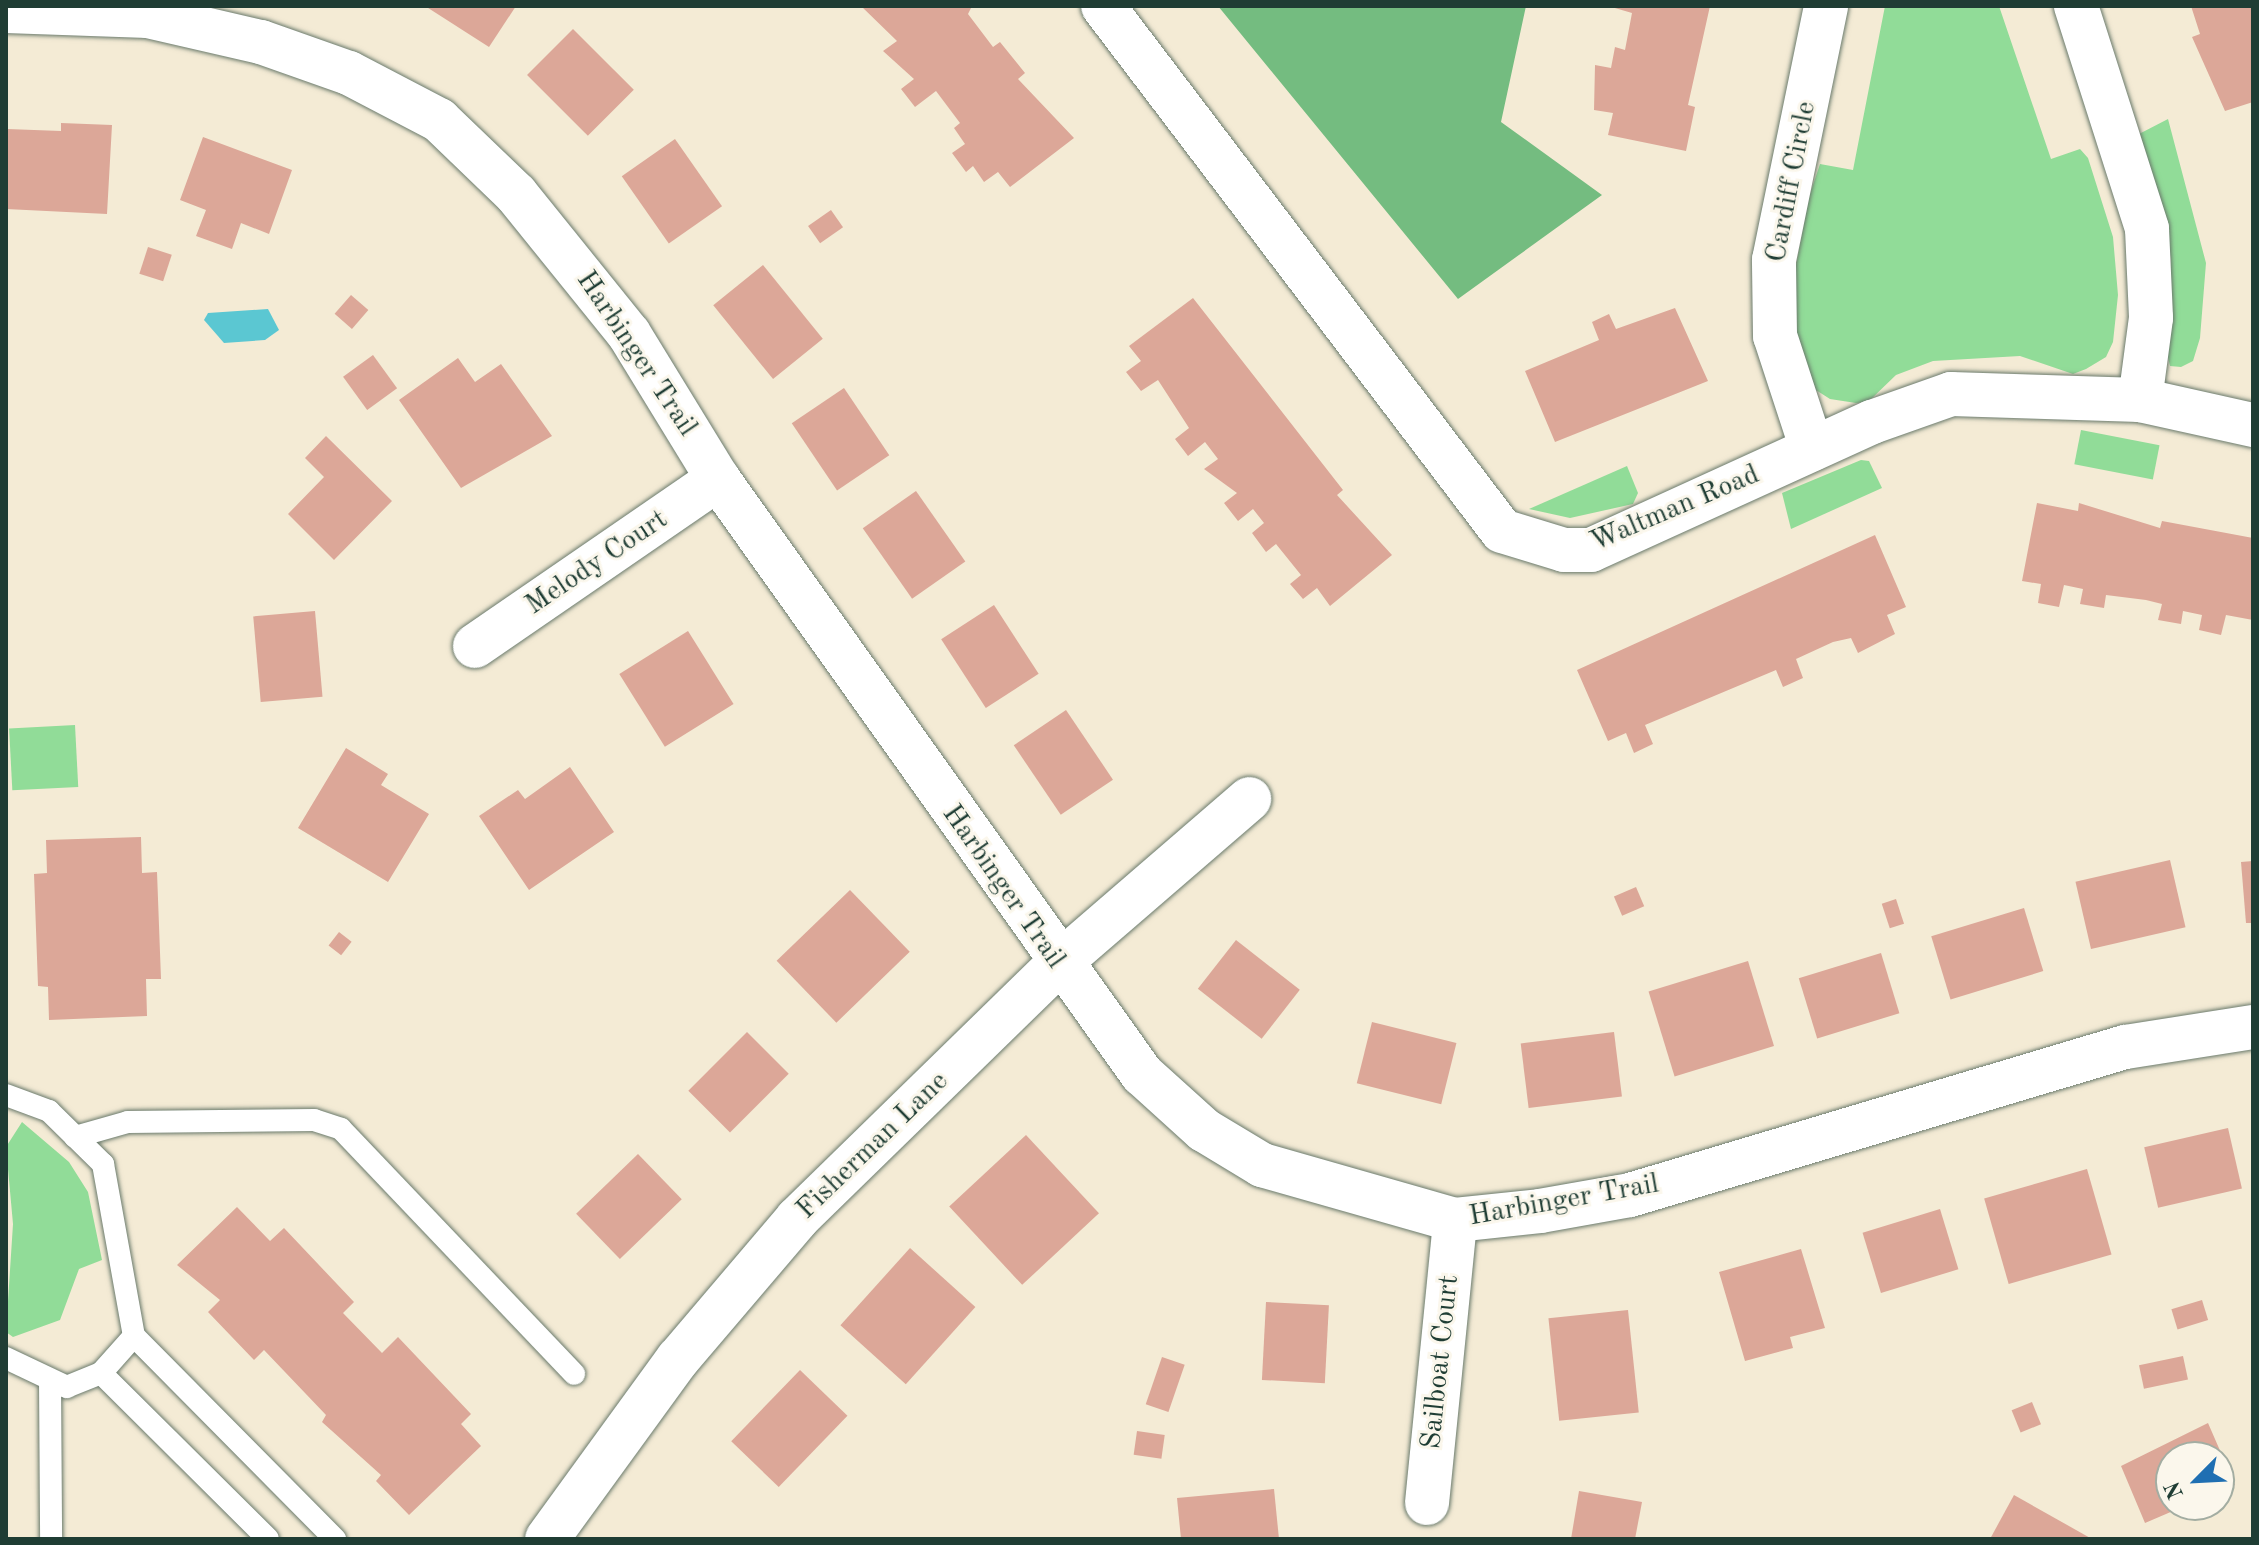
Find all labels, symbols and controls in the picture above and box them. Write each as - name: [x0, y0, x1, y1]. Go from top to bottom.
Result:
- street label: Cardiff Circle: [1760, 99, 1824, 265]
- street label: Harbinger Trail: [568, 265, 704, 443]
- street label: Waltman Road: [1585, 458, 1765, 560]
- street label: Melody Court: [520, 503, 674, 623]
- street label: Harbinger Trail: [934, 799, 1072, 975]
- street label: Fisherman Lane: [790, 1065, 956, 1227]
- street label: Harbinger Trail: [1466, 1168, 1662, 1234]
- street label: Sailboat Court: [1415, 1273, 1467, 1451]
- north arrow: [2155, 1441, 2235, 1521]
- text: N: [2161, 1478, 2188, 1502]

